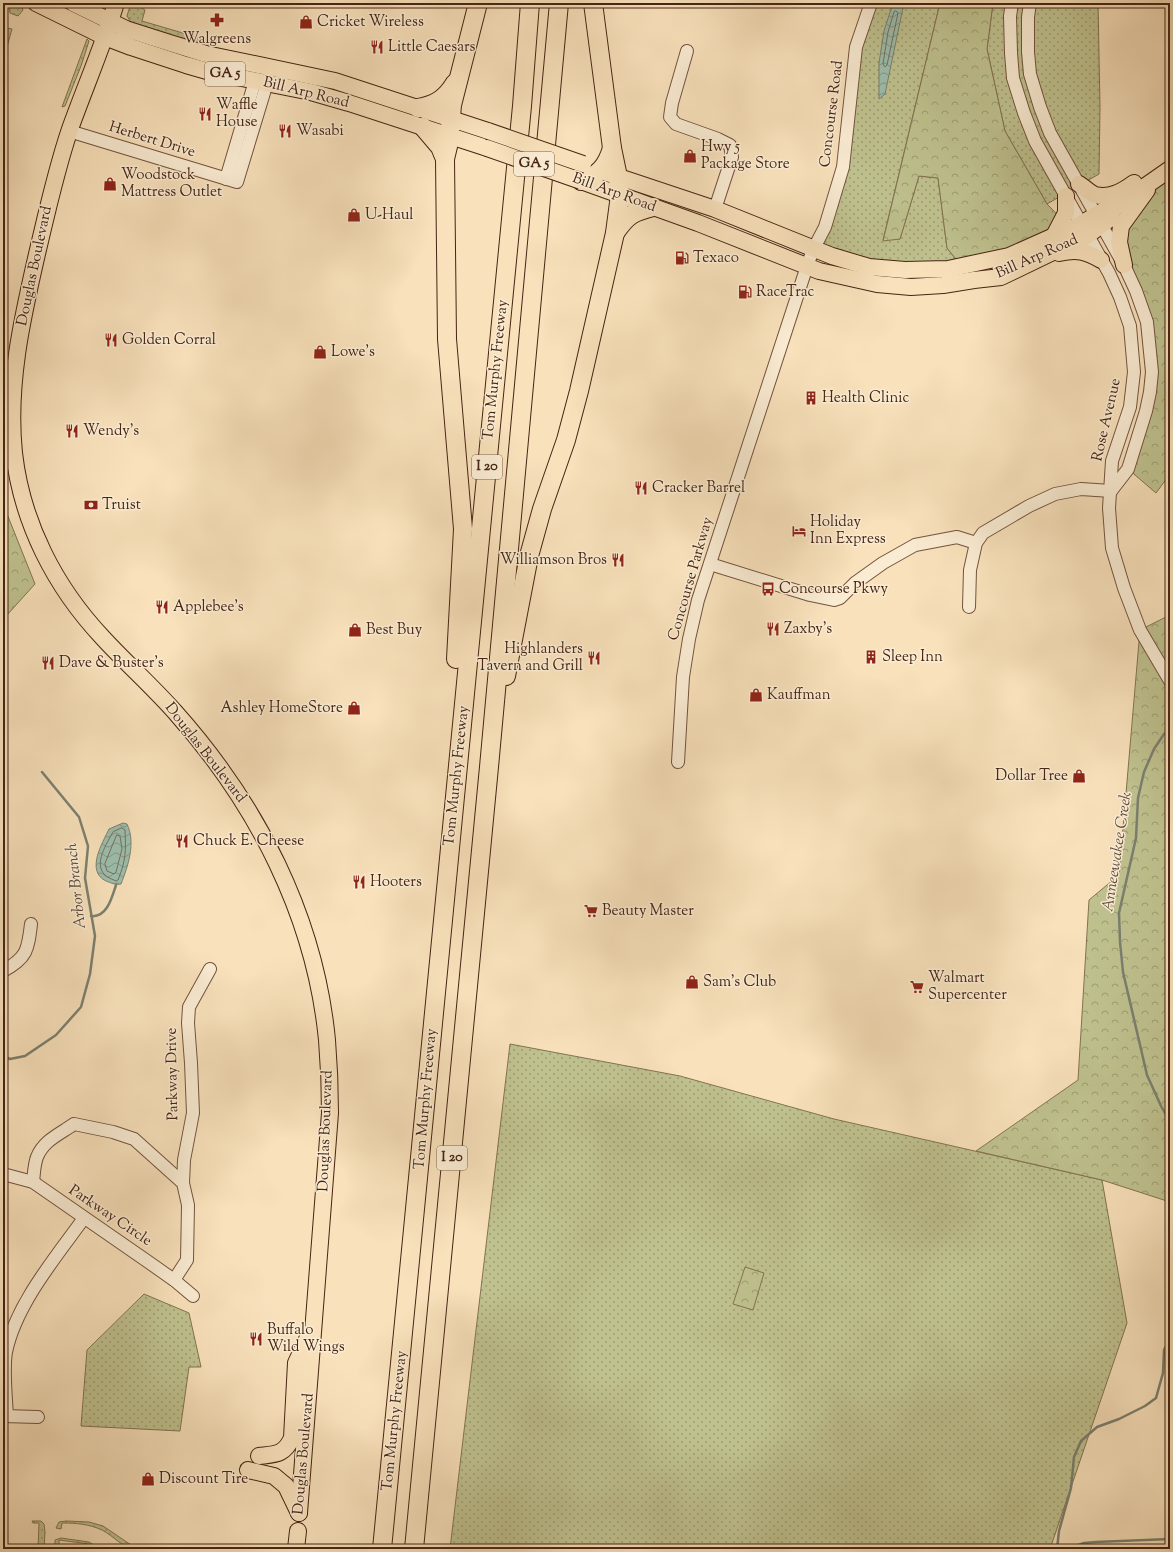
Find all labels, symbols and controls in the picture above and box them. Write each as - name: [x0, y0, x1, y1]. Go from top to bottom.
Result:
- pharmacy icon: Walgreens: [209, 12, 225, 28]
- place label: Cricket Wireless: [317, 12, 424, 33]
- shop icon: Cricket Wireless: [298, 14, 314, 30]
- place label: Walgreens: [183, 29, 251, 50]
- place label: Little Caesars: [388, 37, 476, 58]
- restaurant icon: Little Caesars: [369, 39, 385, 55]
- street label: Concourse Road: [815, 59, 849, 169]
- road number: GA 5: [205, 62, 245, 86]
- street label: Bill Arp Road: [261, 72, 352, 114]
- place label: Waffle House: [216, 95, 258, 133]
- restaurant icon: Waffle House: [197, 106, 213, 122]
- street label: Herbert Drive: [106, 117, 198, 163]
- place label: Wasabi: [296, 121, 344, 142]
- restaurant icon: Wasabi: [277, 123, 293, 139]
- place label: Hwy 5 Package Store: [701, 137, 790, 175]
- shop icon: Hwy 5 Package Store: [682, 148, 698, 164]
- road number: GA 5: [514, 152, 554, 176]
- place label: Woodstock Mattress Outlet: [121, 165, 222, 203]
- street label: Bill Arp Road: [569, 168, 659, 218]
- shop icon: Woodstock Mattress Outlet: [102, 176, 118, 192]
- street label: Douglas Boulevard: [12, 204, 58, 328]
- place label: U-Haul: [365, 205, 414, 226]
- shop icon: U-Haul: [346, 207, 362, 223]
- street label: Bill Arp Road: [993, 229, 1082, 284]
- place label: Texaco: [693, 248, 739, 269]
- fuel station icon: Texaco: [674, 250, 690, 266]
- place label: RaceTrac: [756, 282, 814, 303]
- fuel station icon: RaceTrac: [737, 284, 753, 300]
- street label: Tom Murphy Freeway: [478, 298, 514, 441]
- place label: Golden Corral: [122, 330, 216, 351]
- restaurant icon: Golden Corral: [103, 332, 119, 348]
- place label: Lowe's: [331, 342, 375, 363]
- shop icon: Lowe's: [312, 344, 328, 360]
- street label: Rose Avenue: [1087, 376, 1127, 464]
- place label: Health Clinic: [822, 388, 910, 409]
- building icon: Health Clinic: [803, 390, 819, 406]
- place label: Wendy's: [83, 421, 139, 442]
- restaurant icon: Wendy's: [64, 423, 80, 439]
- road number: I 20: [472, 455, 502, 479]
- place label: Cracker Barrel: [652, 478, 745, 499]
- restaurant icon: Cracker Barrel: [633, 480, 649, 496]
- place label: Truist: [102, 495, 141, 516]
- bank icon: Truist: [83, 497, 99, 513]
- place label: Holiday Inn Express: [810, 512, 886, 550]
- street label: Concourse Parkway: [663, 514, 719, 643]
- hotel icon: Holiday Inn Express: [791, 523, 807, 539]
- place label: Williamson Bros: [500, 550, 607, 571]
- restaurant icon: Williamson Bros: [610, 552, 626, 568]
- place label: Concourse Pkwy: [779, 579, 888, 600]
- bus stop icon: Concourse Pkwy: [760, 581, 776, 597]
- place label: Applebee's: [173, 597, 244, 618]
- restaurant icon: Applebee's: [154, 599, 170, 615]
- place label: Zaxby's: [784, 619, 832, 640]
- place label: Best Buy: [366, 620, 423, 641]
- restaurant icon: Zaxby's: [765, 621, 781, 637]
- shop icon: Best Buy: [347, 622, 363, 638]
- place label: Highlanders Tavern and Grill: [477, 639, 583, 677]
- place label: Sleep Inn: [882, 647, 943, 668]
- building icon: Sleep Inn: [863, 649, 879, 665]
- restaurant icon: Highlanders Tavern and Grill: [586, 650, 602, 666]
- place label: Dave & Buster's: [59, 653, 164, 674]
- restaurant icon: Dave & Buster's: [40, 655, 56, 671]
- place label: Kauffman: [767, 685, 831, 706]
- shop icon: Kauffman: [748, 687, 764, 703]
- street label: Douglas Boulevard: [159, 698, 251, 808]
- place label: Ashley HomeStore: [220, 698, 343, 719]
- shop icon: Ashley HomeStore: [346, 700, 362, 716]
- street label: Tom Murphy Freeway: [439, 704, 475, 847]
- place label: Dollar Tree: [995, 766, 1068, 787]
- shop icon: Dollar Tree: [1071, 768, 1087, 784]
- water label: Anneewakee Creek: [1097, 790, 1139, 914]
- place label: Chuck E. Cheese: [193, 831, 304, 852]
- restaurant icon: Chuck E. Cheese: [174, 833, 190, 849]
- water label: Arbor Branch: [61, 842, 93, 930]
- place label: Hooters: [370, 872, 422, 893]
- restaurant icon: Hooters: [351, 874, 367, 890]
- place label: Beauty Master: [602, 901, 694, 922]
- supermarket icon: Beauty Master: [583, 903, 599, 919]
- place label: Walmart Supercenter: [928, 968, 1007, 1006]
- place label: Sam's Club: [703, 972, 776, 993]
- shop icon: Sam's Club: [684, 974, 700, 990]
- supermarket icon: Walmart Supercenter: [909, 979, 925, 995]
- street label: Parkway Drive: [162, 1027, 184, 1121]
- street label: Tom Murphy Freeway: [409, 1027, 443, 1170]
- street label: Douglas Boulevard: [313, 1069, 339, 1192]
- road number: I 20: [437, 1146, 467, 1170]
- street label: Parkway Circle: [64, 1180, 156, 1252]
- place label: Buffalo Wild Wings: [267, 1320, 345, 1358]
- restaurant icon: Buffalo Wild Wings: [248, 1331, 264, 1347]
- street label: Tom Murphy Freeway: [377, 1349, 413, 1492]
- street label: Douglas Boulevard: [288, 1392, 320, 1516]
- place label: Discount Tire: [159, 1469, 248, 1490]
- shop icon: Discount Tire: [140, 1471, 156, 1487]

